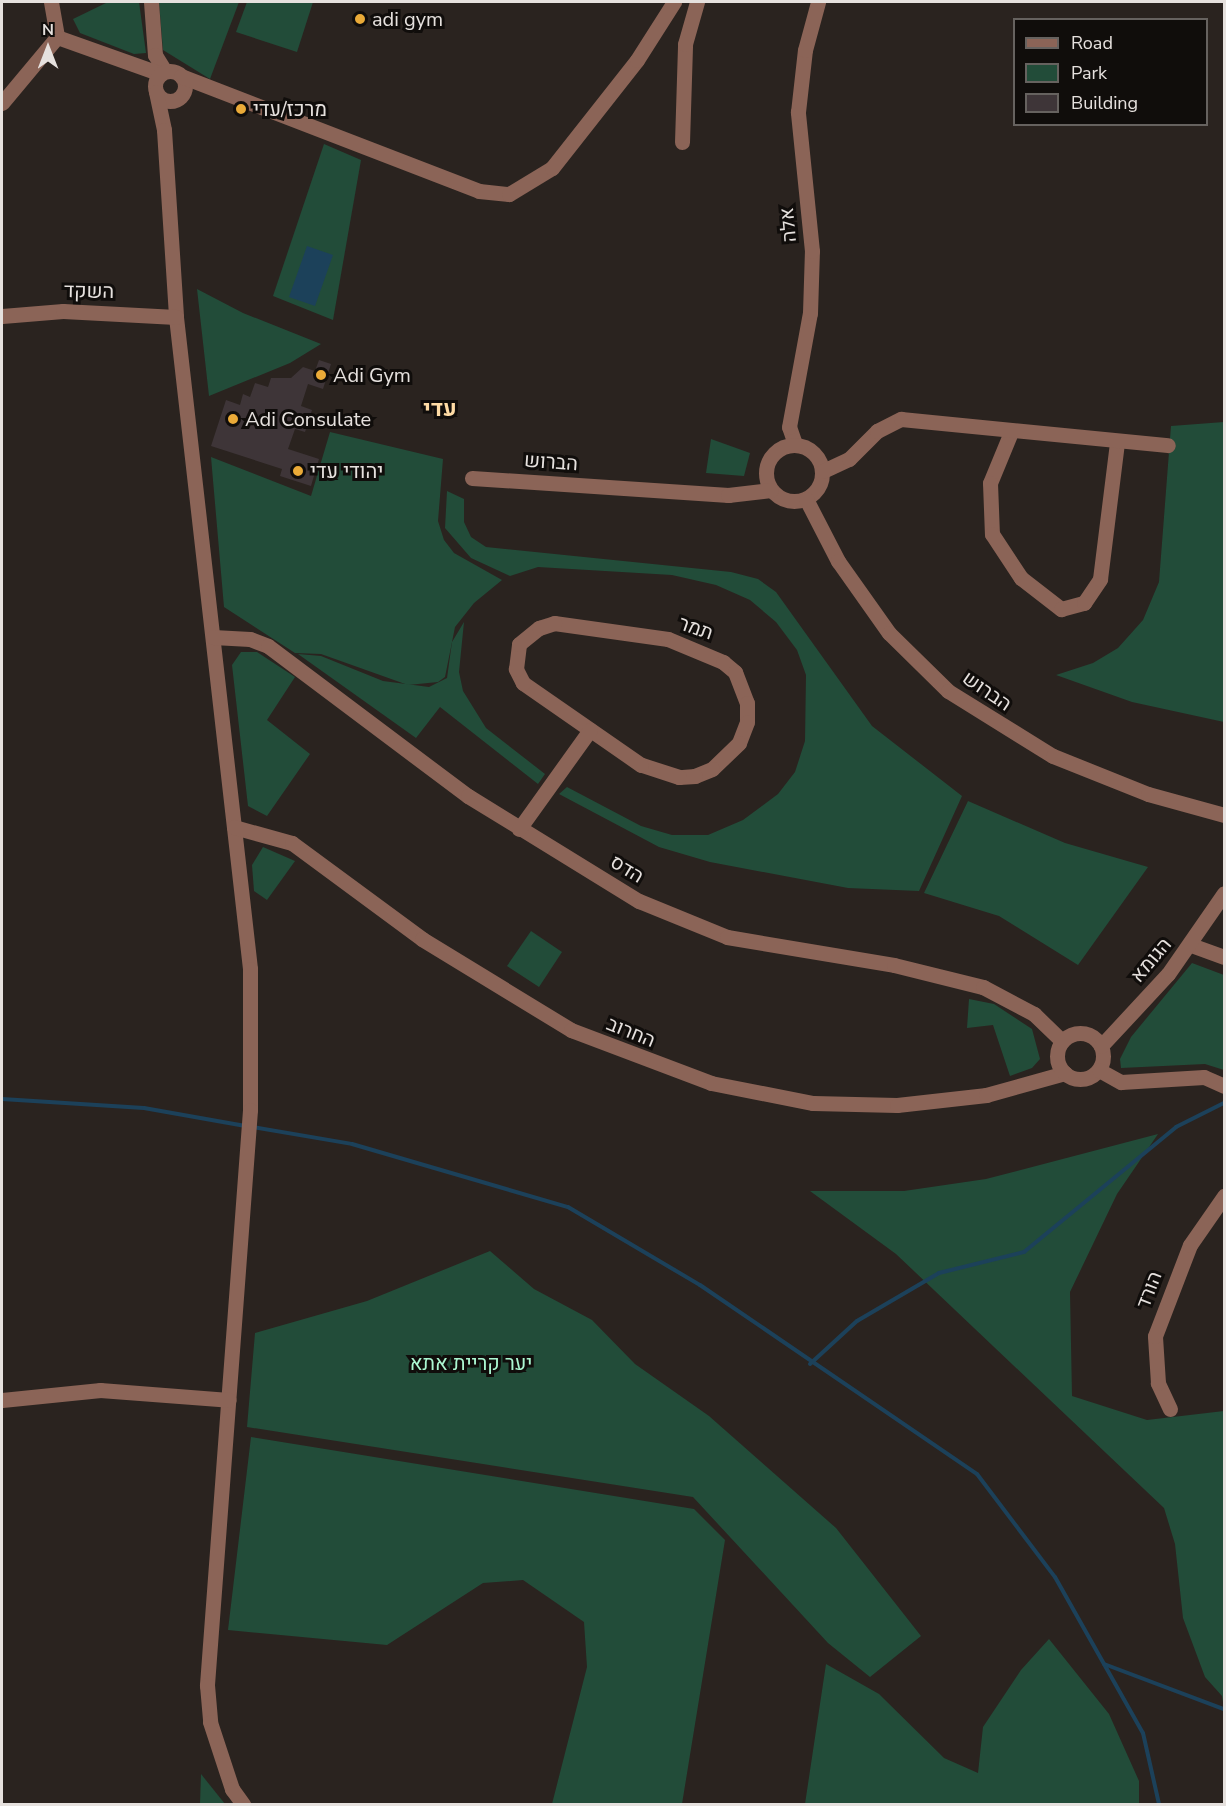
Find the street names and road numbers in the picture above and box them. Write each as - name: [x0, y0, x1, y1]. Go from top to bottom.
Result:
- street label: אלה: [775, 207, 801, 243]
- street label: השקד: [64, 279, 114, 303]
- street label: הברוש: [523, 448, 579, 476]
- street label: תמר: [676, 611, 716, 645]
- street label: הברוש: [958, 666, 1016, 716]
- street label: הדס: [606, 850, 648, 888]
- street label: הגומא: [1125, 933, 1177, 987]
- street label: החרוב: [603, 1011, 659, 1053]
- street label: הורד: [1131, 1268, 1167, 1312]

